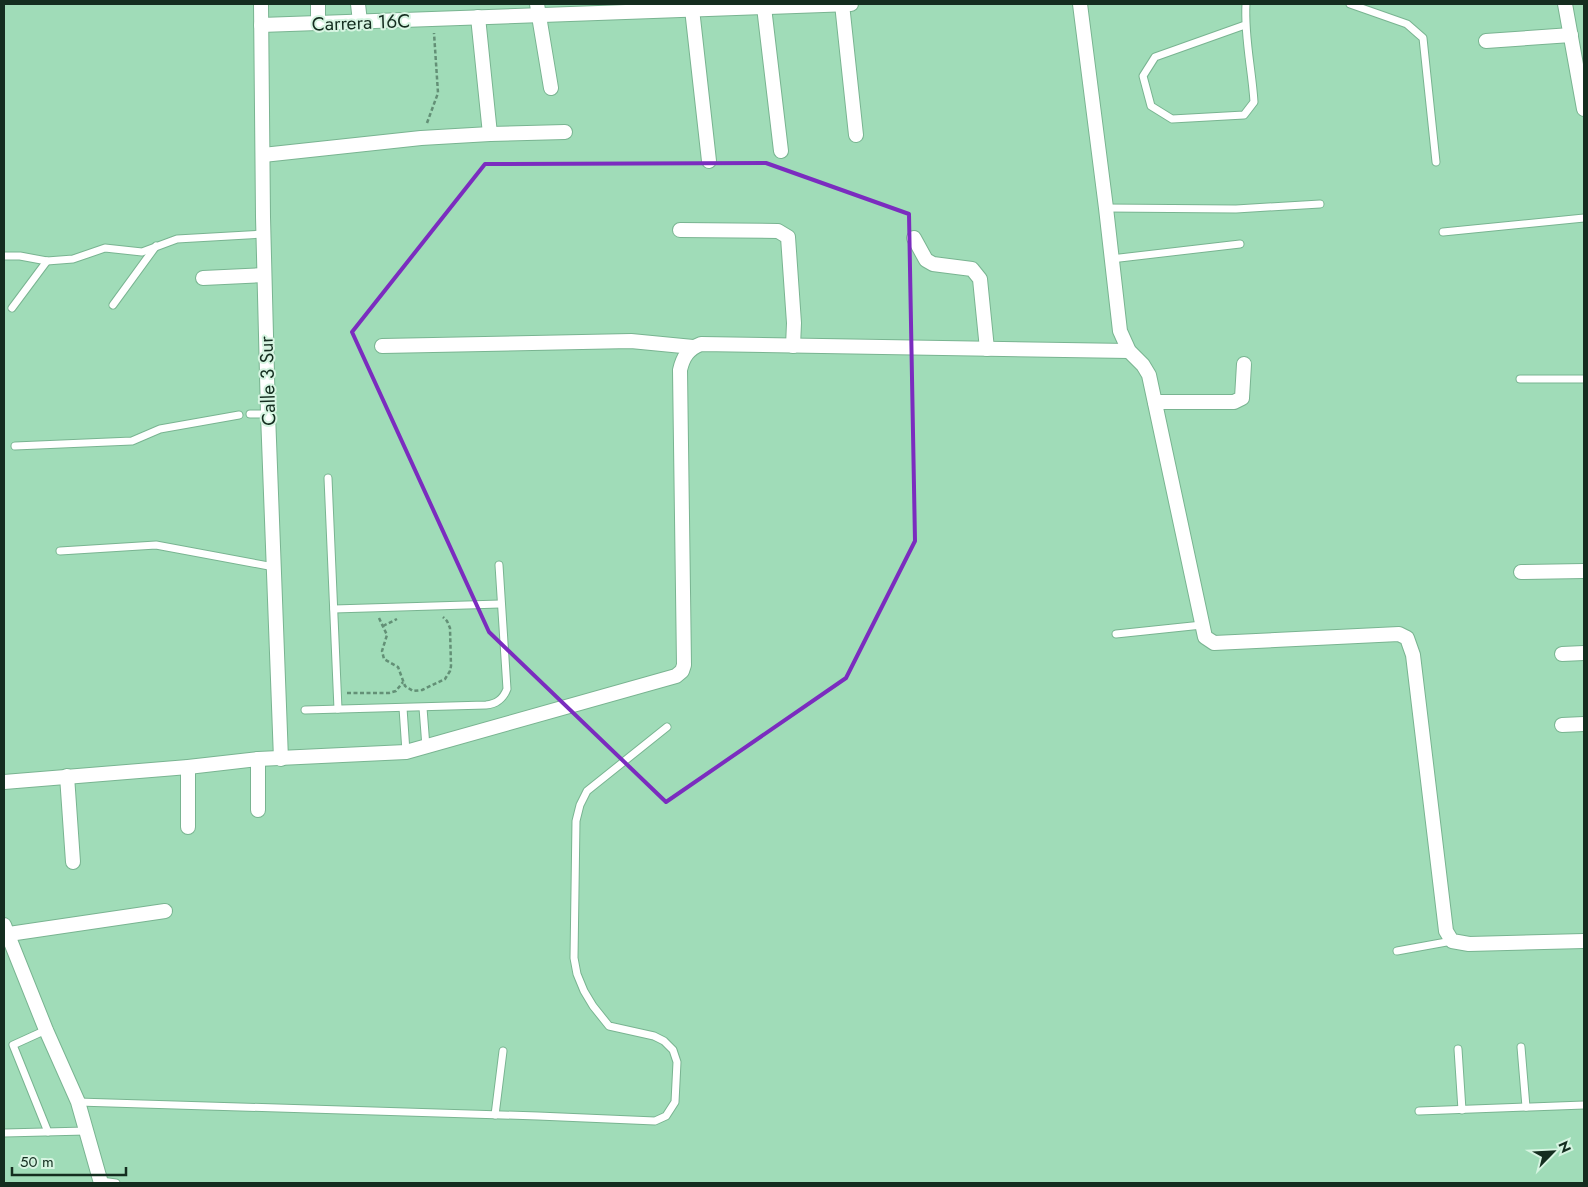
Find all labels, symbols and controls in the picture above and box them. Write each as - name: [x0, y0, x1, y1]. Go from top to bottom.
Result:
- street label: Carrera 16C: [311, 7, 411, 38]
- street label: Calle 3 Sur: [252, 335, 283, 426]
- north arrow: [1528, 1127, 1578, 1177]
- text: N: [1553, 1138, 1576, 1156]
- scale bar: [12, 1144, 126, 1176]
- text: 50 m: [20, 1151, 54, 1173]

